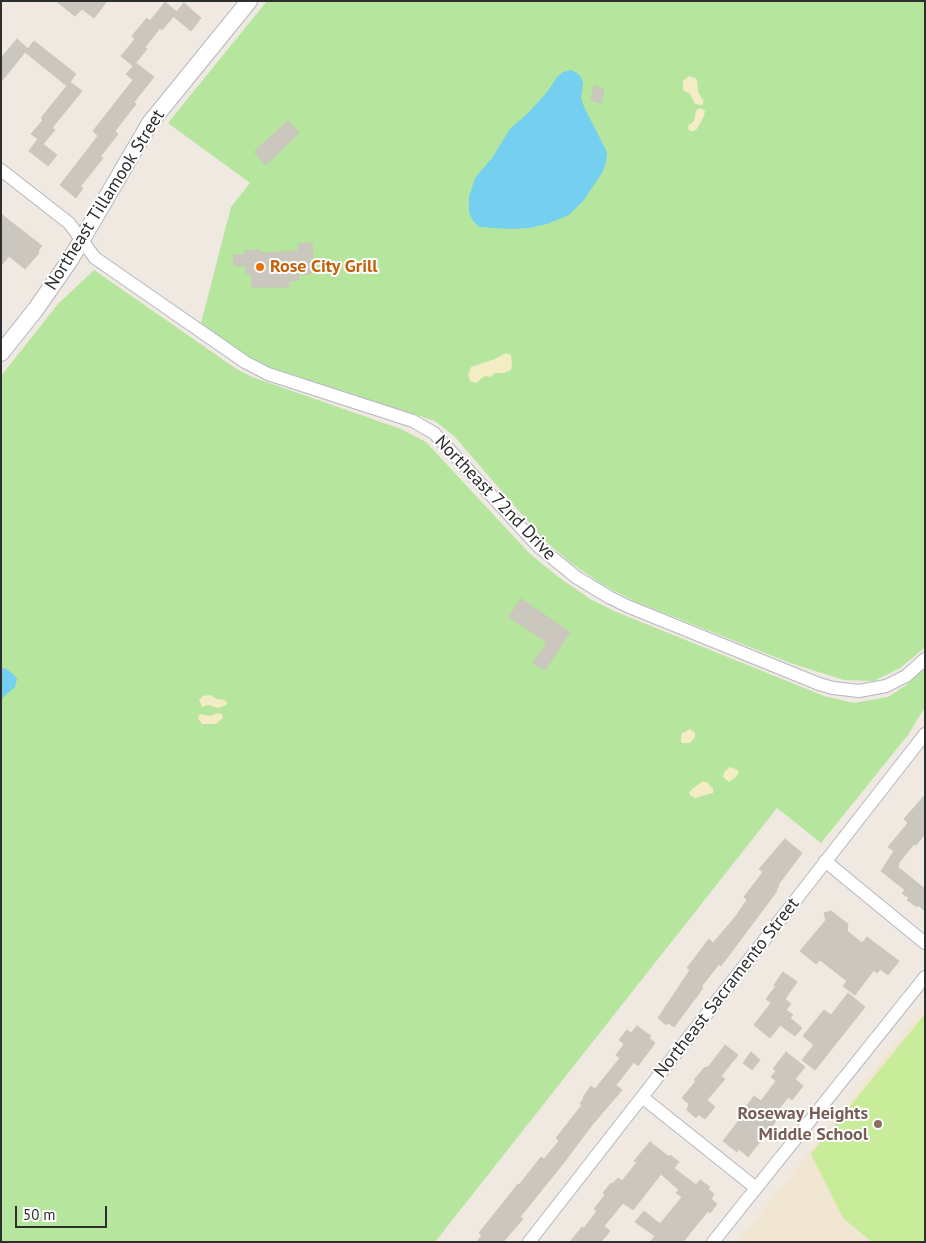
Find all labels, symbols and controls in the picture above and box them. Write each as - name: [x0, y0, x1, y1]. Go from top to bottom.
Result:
- street label: Northeast Tillamook Street: [41, 106, 169, 294]
- place label: Rose City Grill: [270, 256, 378, 278]
- marker: Rose City Grill: [254, 261, 266, 273]
- street label: Northeast 72nd Drive: [430, 431, 560, 565]
- street label: Northeast Sacramento Street: [650, 894, 804, 1082]
- place label: Roseway Heights Middle School: [738, 1103, 868, 1146]
- marker: Roseway Heights Middle School: [872, 1118, 884, 1130]
- scale bar: [18, 1196, 110, 1228]
- text: 50 m: [23, 1205, 56, 1224]

